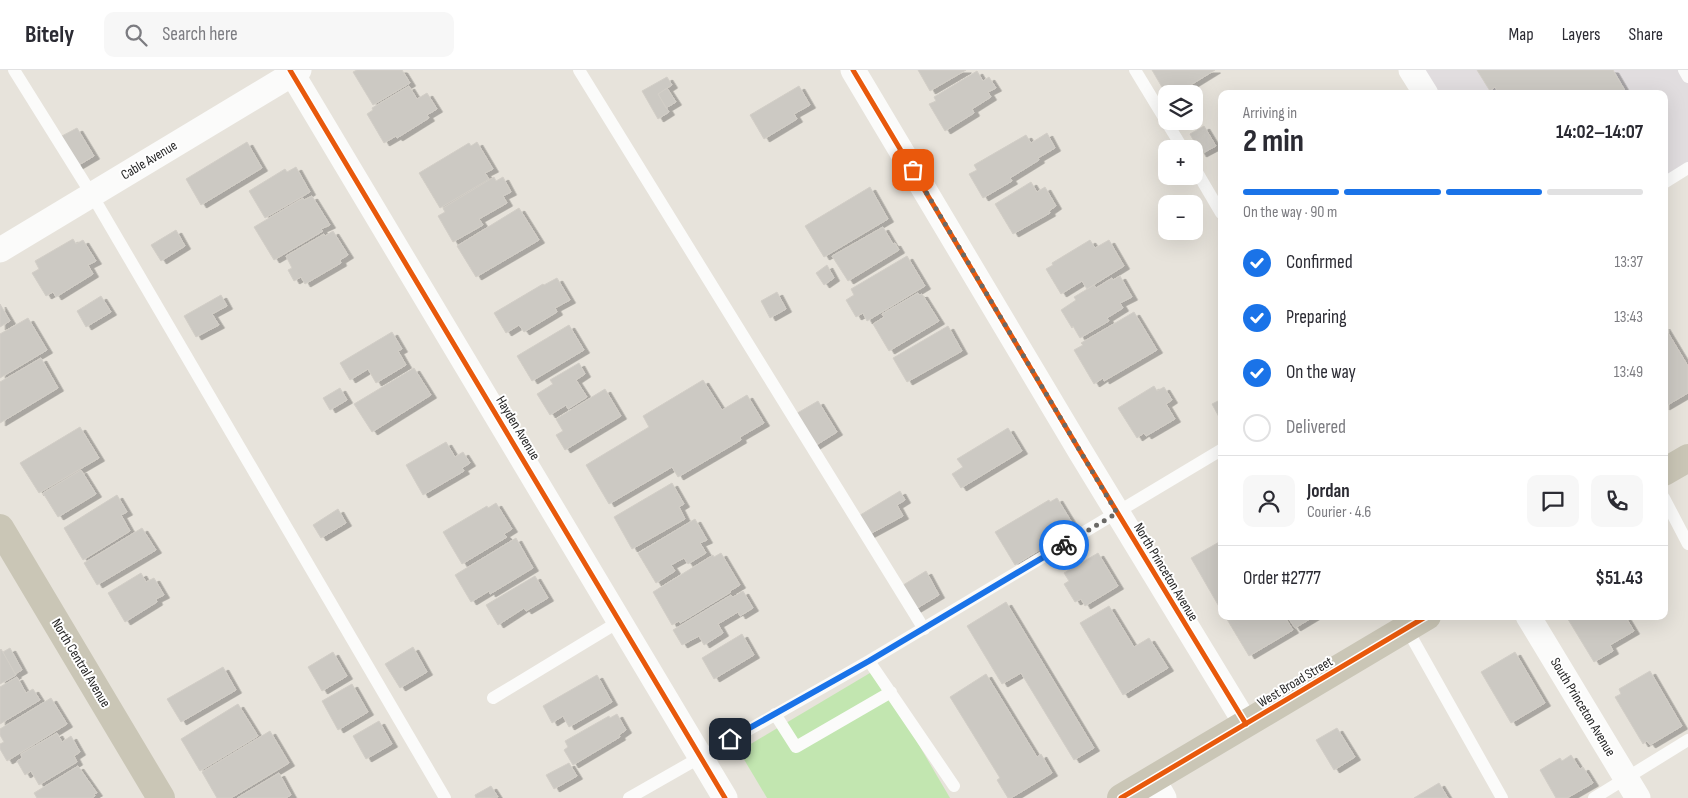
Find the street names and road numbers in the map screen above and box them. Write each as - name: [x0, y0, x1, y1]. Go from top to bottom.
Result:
- street label: Cable Avenue: [118, 137, 180, 183]
- street label: Hayden Avenue: [492, 393, 544, 463]
- street label: North Princeton Avenue: [1130, 520, 1202, 624]
- street label: North Central Avenue: [48, 616, 114, 710]
- street label: West Broad Street: [1254, 653, 1336, 711]
- street label: South Princeton Avenue: [1547, 655, 1619, 759]

